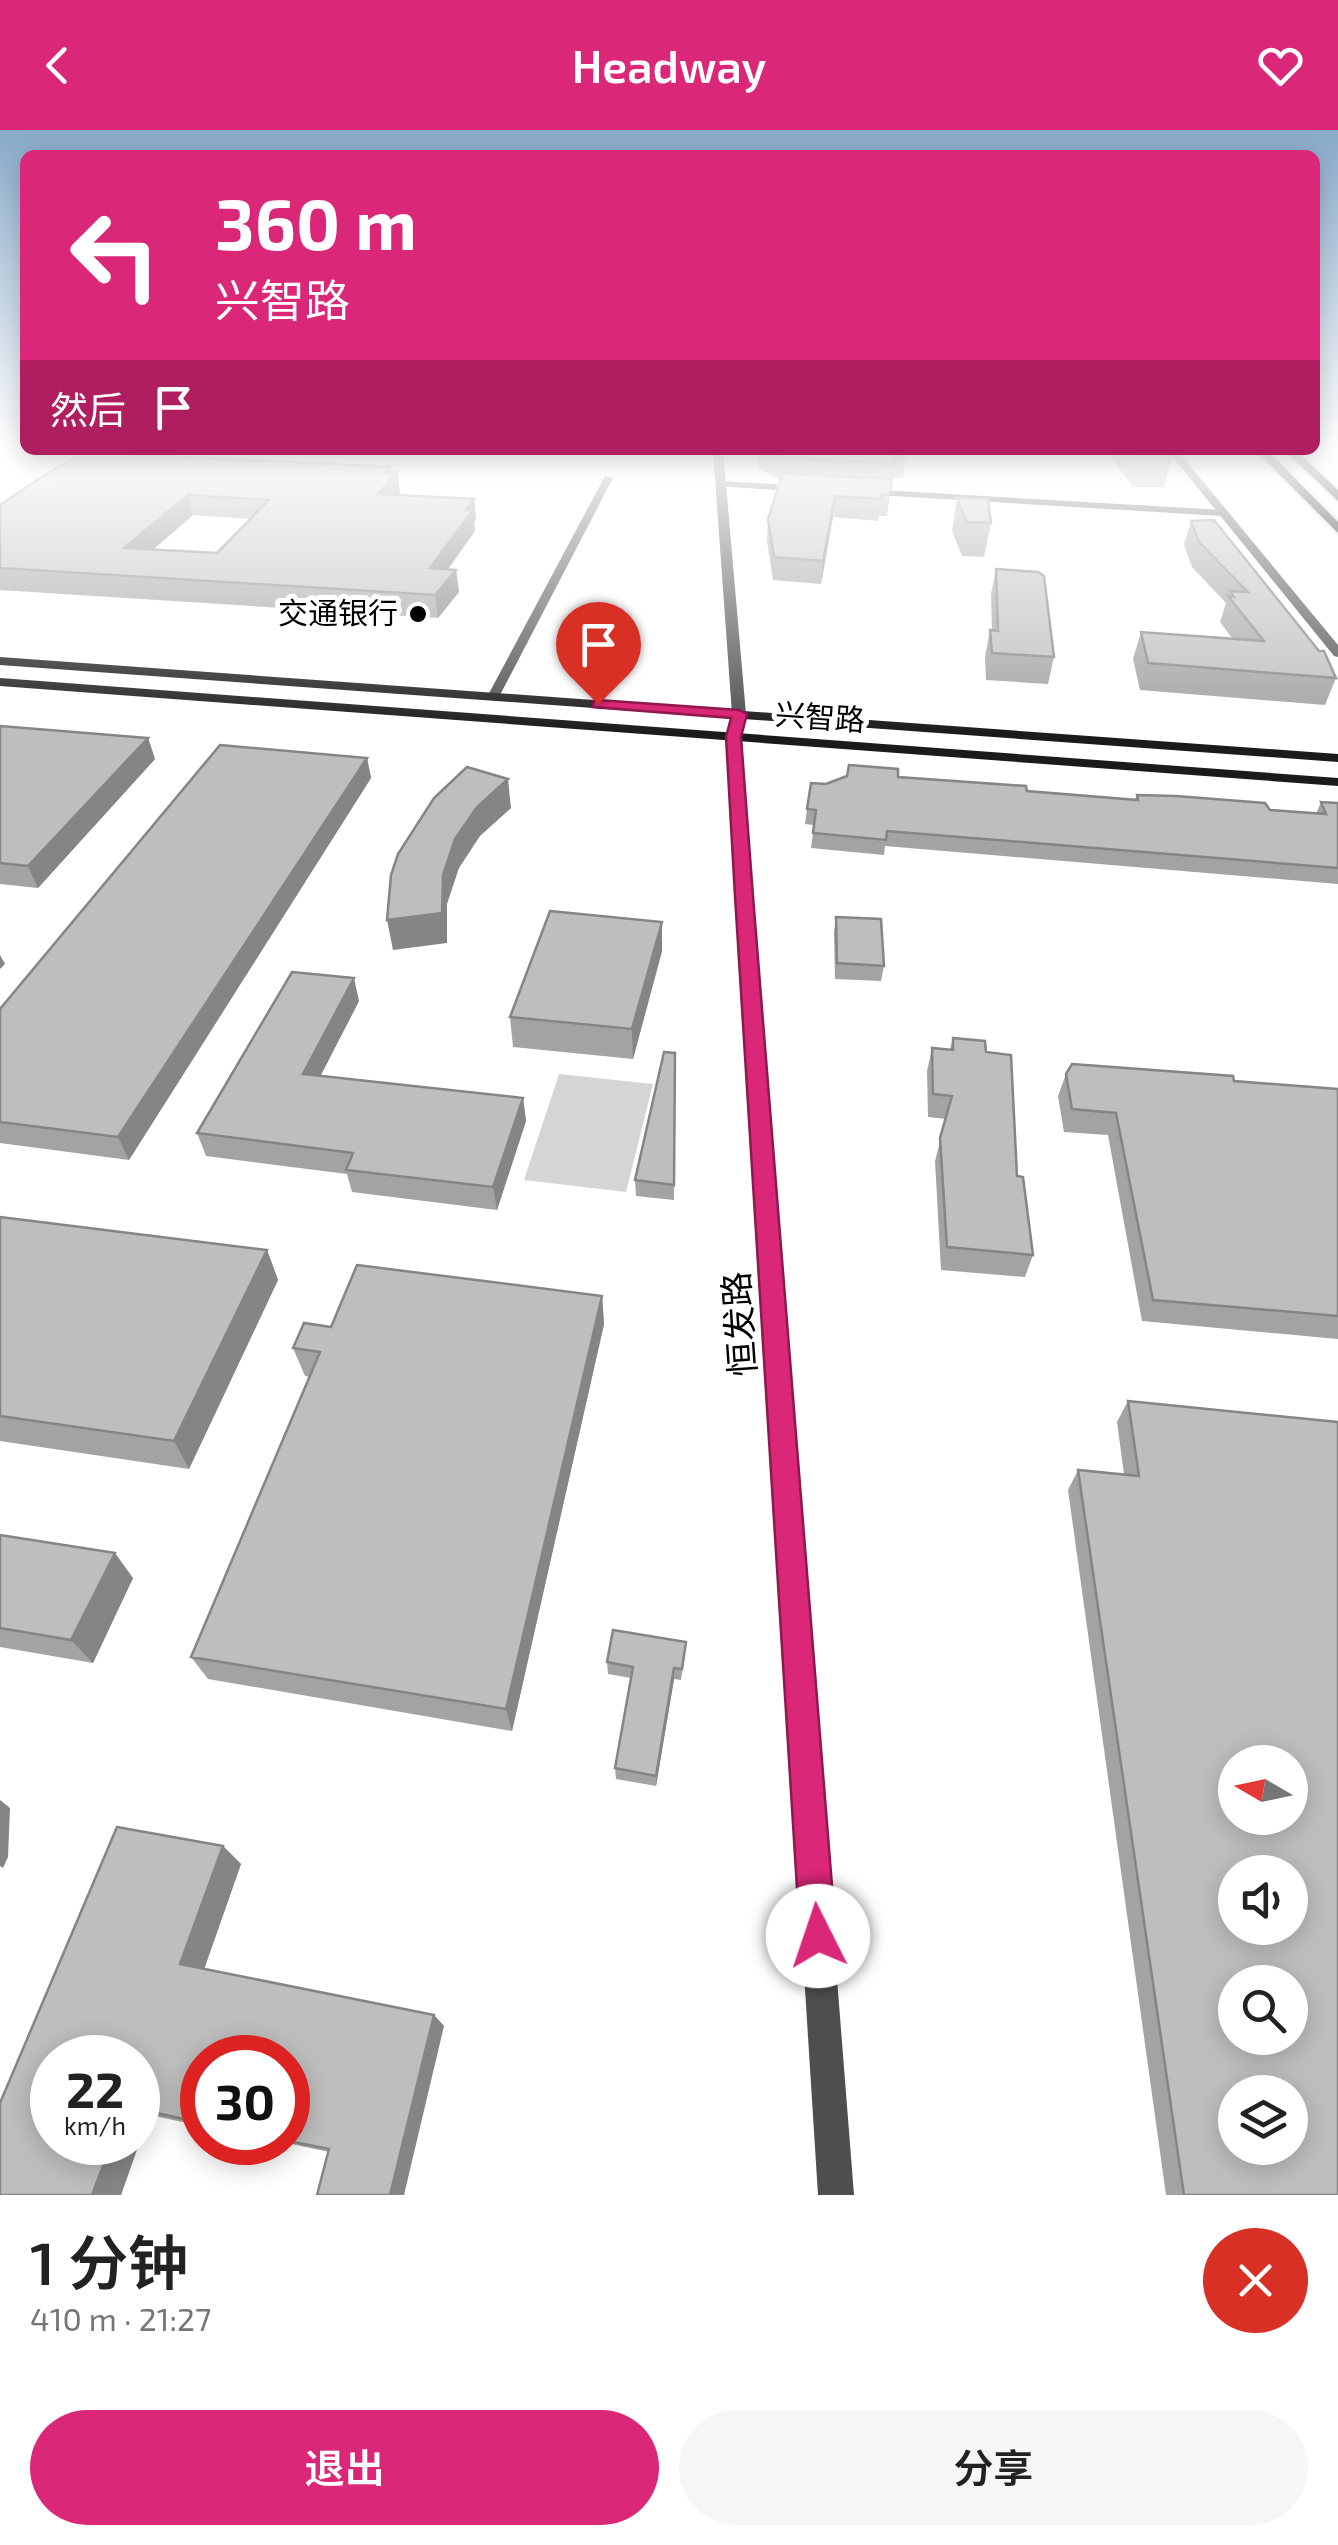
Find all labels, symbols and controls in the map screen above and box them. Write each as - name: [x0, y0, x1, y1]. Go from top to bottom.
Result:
- icon: back: [30, 38, 85, 93]
- text: Headway: [572, 38, 766, 92]
- icon: heart: [1253, 38, 1308, 93]
- text: 360 m: [215, 180, 417, 264]
- icon: left: [50, 190, 180, 320]
- text: 兴智路: [215, 272, 350, 326]
- icon: arrive: [146, 380, 201, 435]
- text: 然后: [50, 386, 126, 432]
- place label: 交通银行: [278, 594, 398, 630]
- pin: [556, 602, 641, 705]
- marker: 交通银行: [407, 603, 429, 625]
- icon: arrive: [571, 617, 626, 672]
- street label: 兴智路: [774, 695, 866, 737]
- street label: 恒发路: [713, 1270, 763, 1378]
- north arrow: [1218, 1745, 1308, 1835]
- map controls: [1218, 1745, 1308, 2165]
- button: sound: [1218, 1855, 1308, 1945]
- position arrow: [766, 1884, 870, 1988]
- button: search: [1218, 1965, 1308, 2055]
- speed limit sign: 30: [180, 2035, 310, 2165]
- text: 22: [66, 2058, 124, 2118]
- button: layers: [1218, 2075, 1308, 2165]
- text: km/h: [64, 2110, 126, 2140]
- text: 1 分钟: [30, 2225, 188, 2297]
- button: close: [1203, 2228, 1308, 2333]
- text: 410 m · 21:27: [30, 2299, 211, 2337]
- button: 退出: [30, 2410, 659, 2525]
- button: 分享: [679, 2410, 1308, 2525]

